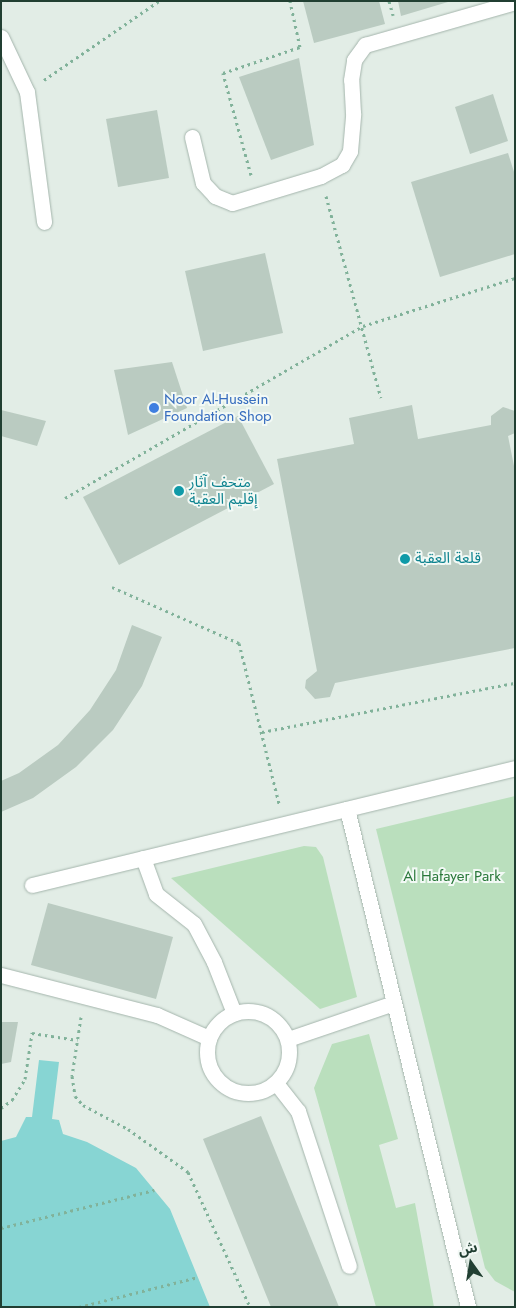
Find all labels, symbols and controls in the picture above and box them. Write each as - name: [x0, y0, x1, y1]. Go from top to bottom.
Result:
- place label: Noor Al-Hussein Foundation Shop: [164, 390, 272, 425]
- marker: Noor Al-Hussein Foundation Shop: [148, 402, 160, 414]
- place label: متحف آثار إقليم العقبة: [189, 473, 257, 508]
- marker: متحف آثار إقليم العقبة: [173, 485, 185, 497]
- place label: قلعة العقبة: [415, 550, 481, 568]
- marker: قلعة العقبة: [399, 553, 411, 565]
- park label: Al Hafayer Park: [403, 868, 501, 886]
- text: ش: [456, 1236, 479, 1260]
- north arrow: [446, 1238, 496, 1288]

